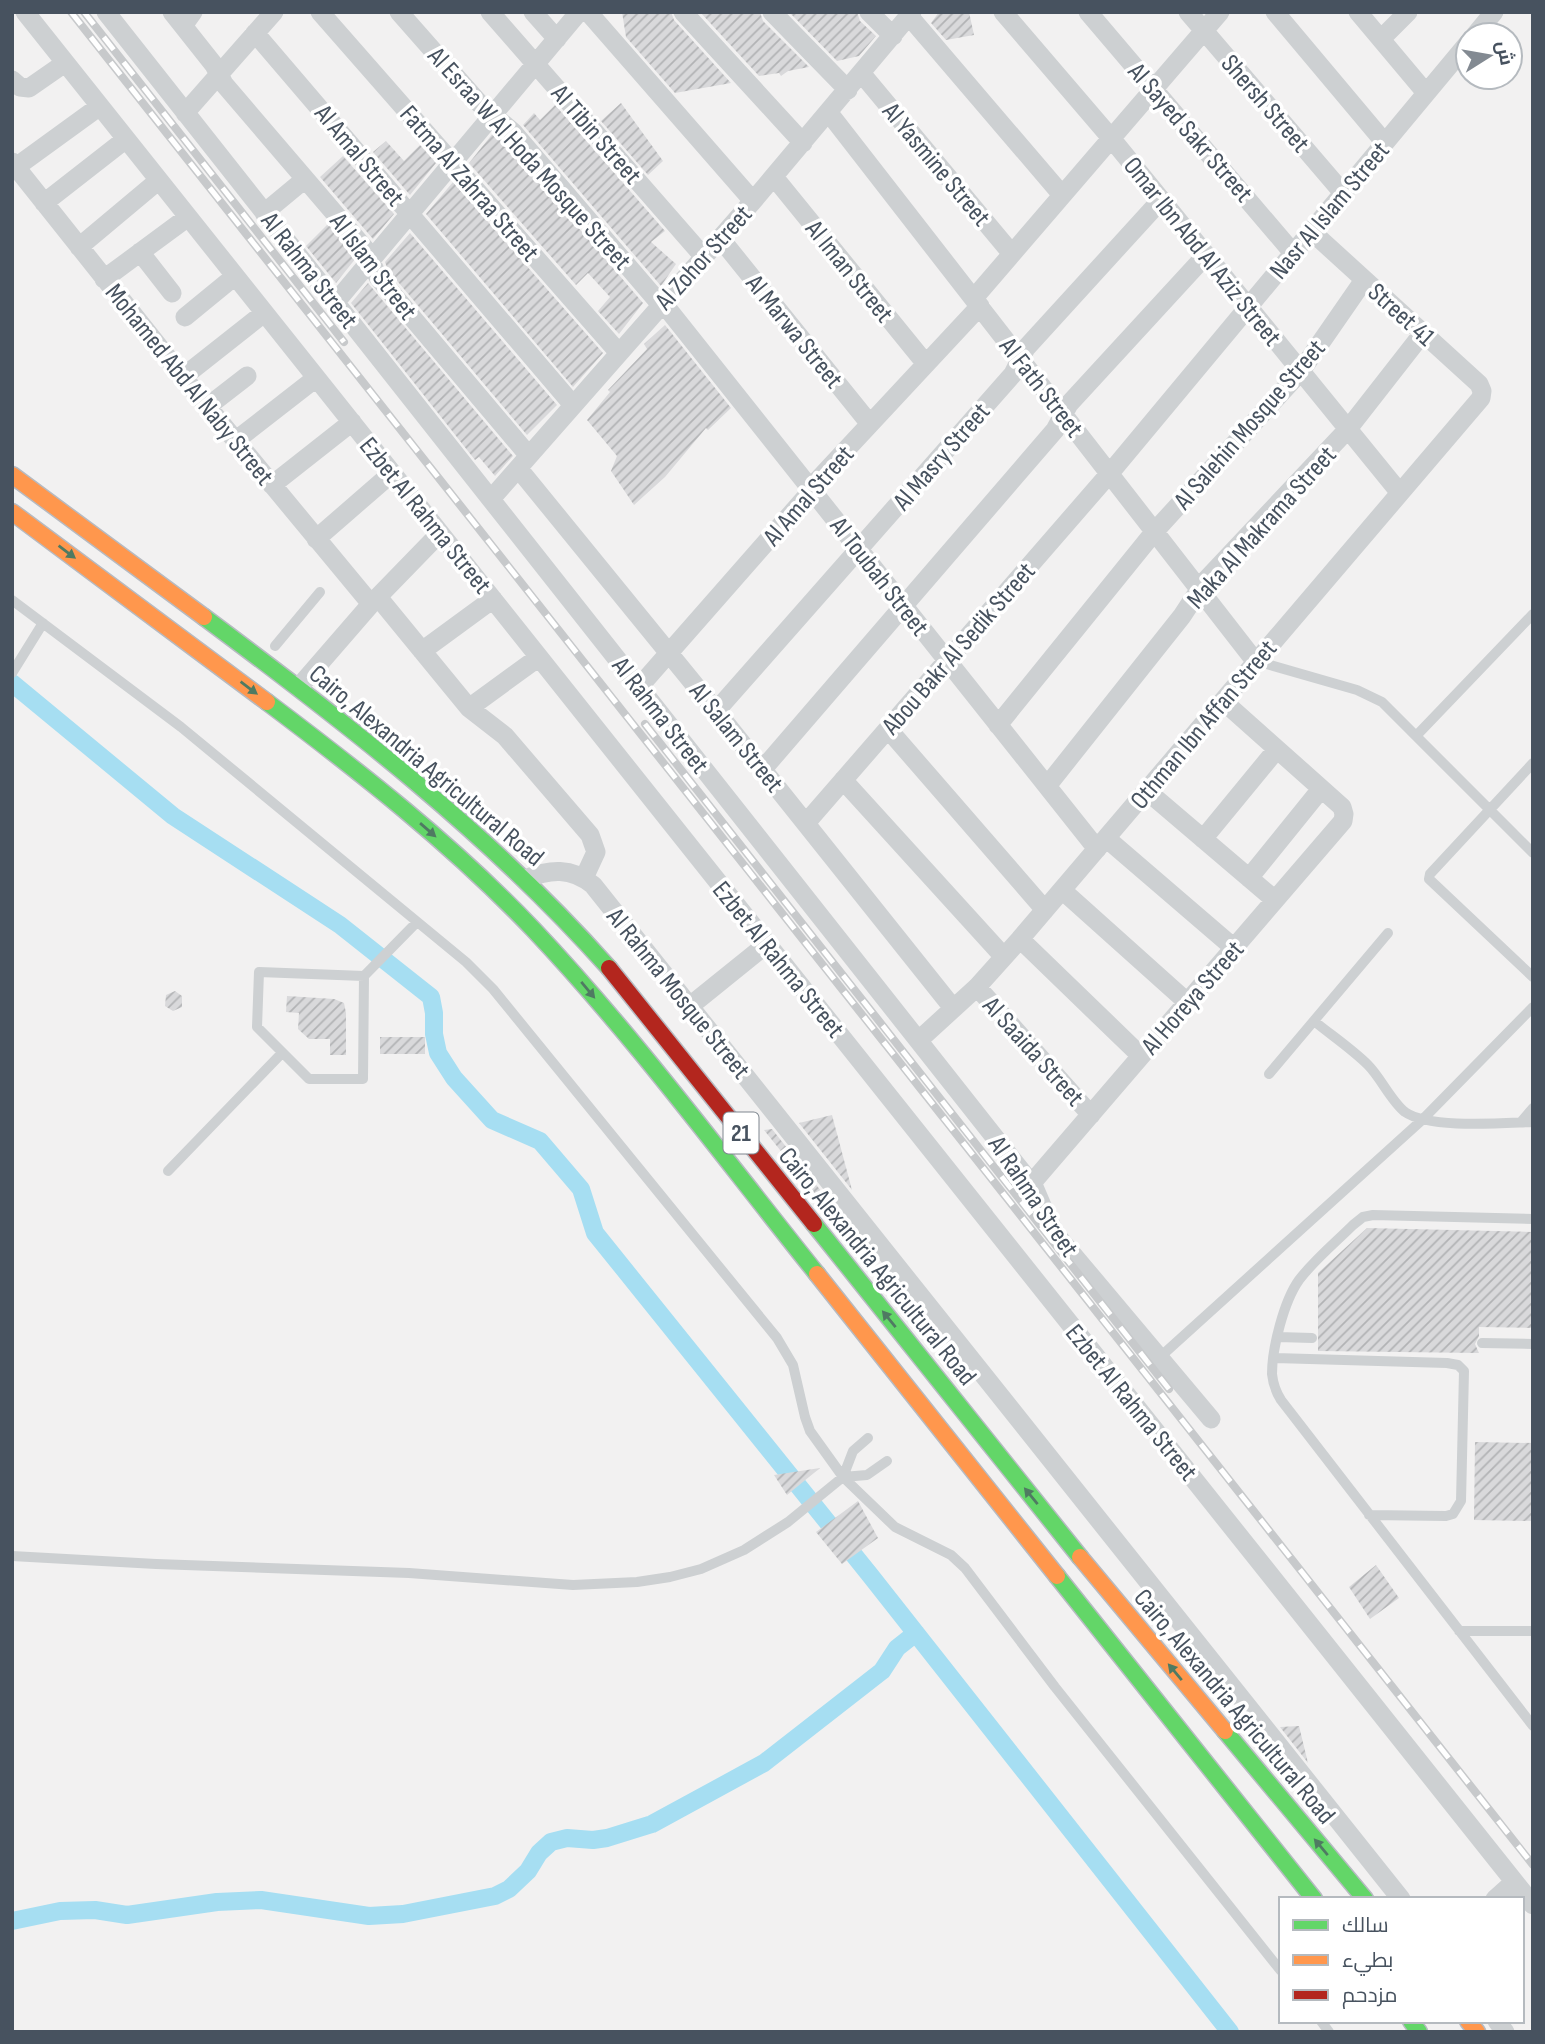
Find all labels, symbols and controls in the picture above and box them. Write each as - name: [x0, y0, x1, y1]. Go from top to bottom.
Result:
- north arrow: [1454, 21, 1524, 91]
- text: ش: [1491, 39, 1518, 67]
- street label: Al Esraa W Al Hoda Mosque Street: [420, 41, 637, 277]
- street label: Shersh Street: [1214, 49, 1316, 159]
- street label: Al Sayed Sakr Street: [1120, 56, 1259, 209]
- street label: Al Tibin Street: [544, 78, 647, 191]
- street label: Al Yasmine Street: [875, 96, 996, 233]
- street label: Al Amal Street: [307, 98, 410, 213]
- street label: Fatma Al Zahraa Street: [393, 100, 545, 268]
- street label: Nasr Al Islam Street: [1264, 136, 1397, 286]
- street label: Omar Ibn Abd Al Aziz Street: [1116, 151, 1288, 353]
- street label: Al Zohor Street: [648, 199, 759, 317]
- street label: Al Rahma Street: [253, 206, 364, 335]
- street label: Al Islam Street: [322, 207, 423, 326]
- street label: Al Iman Street: [798, 214, 899, 329]
- street label: Al Marwa Street: [738, 268, 849, 395]
- street label: Street 41: [1361, 277, 1441, 353]
- street label: Mohamed Abd Al Naby Street: [98, 278, 280, 492]
- street label: Al Fath Street: [992, 331, 1089, 444]
- street label: Al Salehin Mosque Street: [1167, 334, 1332, 517]
- street label: Al Masry Street: [886, 397, 997, 518]
- street label: Ezbet Al Rahma Street: [352, 431, 497, 600]
- street label: Al Amal Street: [757, 440, 861, 553]
- street label: Maka Al Makrama Street: [1181, 440, 1343, 616]
- street label: Al Toubah Street: [822, 511, 935, 642]
- one-way arrow: [58, 545, 77, 559]
- street label: Abou Bakr Al Sedik Street: [875, 557, 1042, 742]
- street label: Othman Ibn Affan Street: [1124, 634, 1284, 816]
- street label: Al Rahma Street: [604, 651, 715, 780]
- street label: Cairo, Alexandria Agricultural Road: [302, 659, 550, 873]
- street label: Al Salam Street: [682, 676, 789, 799]
- one-way arrow: [240, 681, 258, 695]
- one-way arrow: [419, 822, 436, 837]
- street label: Ezbet Al Rahma Street: [705, 875, 850, 1044]
- street label: Al Rahma Mosque Street: [599, 902, 756, 1086]
- street label: Al Horeya Street: [1135, 935, 1251, 1062]
- one-way arrow: [580, 982, 595, 999]
- street label: Al Saaida Street: [975, 990, 1090, 1113]
- road number: 21: [724, 1112, 758, 1154]
- street label: Al Rahma Street: [980, 1130, 1084, 1263]
- street label: Cairo, Alexandria Agricultural Road: [771, 1142, 982, 1392]
- one-way arrow: [882, 1310, 897, 1327]
- street label: Ezbet Al Rahma Street: [1058, 1318, 1203, 1487]
- one-way arrow: [1023, 1488, 1038, 1506]
- street label: Cairo, Alexandria Agricultural Road: [1127, 1583, 1341, 1831]
- one-way arrow: [1168, 1664, 1183, 1681]
- one-way arrow: [1314, 1838, 1329, 1855]
- legend: [1279, 1897, 1524, 2023]
- text: سالك: [1342, 1913, 1389, 1938]
- text: بطيء: [1342, 1948, 1393, 1976]
- text: مزدحم: [1342, 1983, 1397, 2009]

